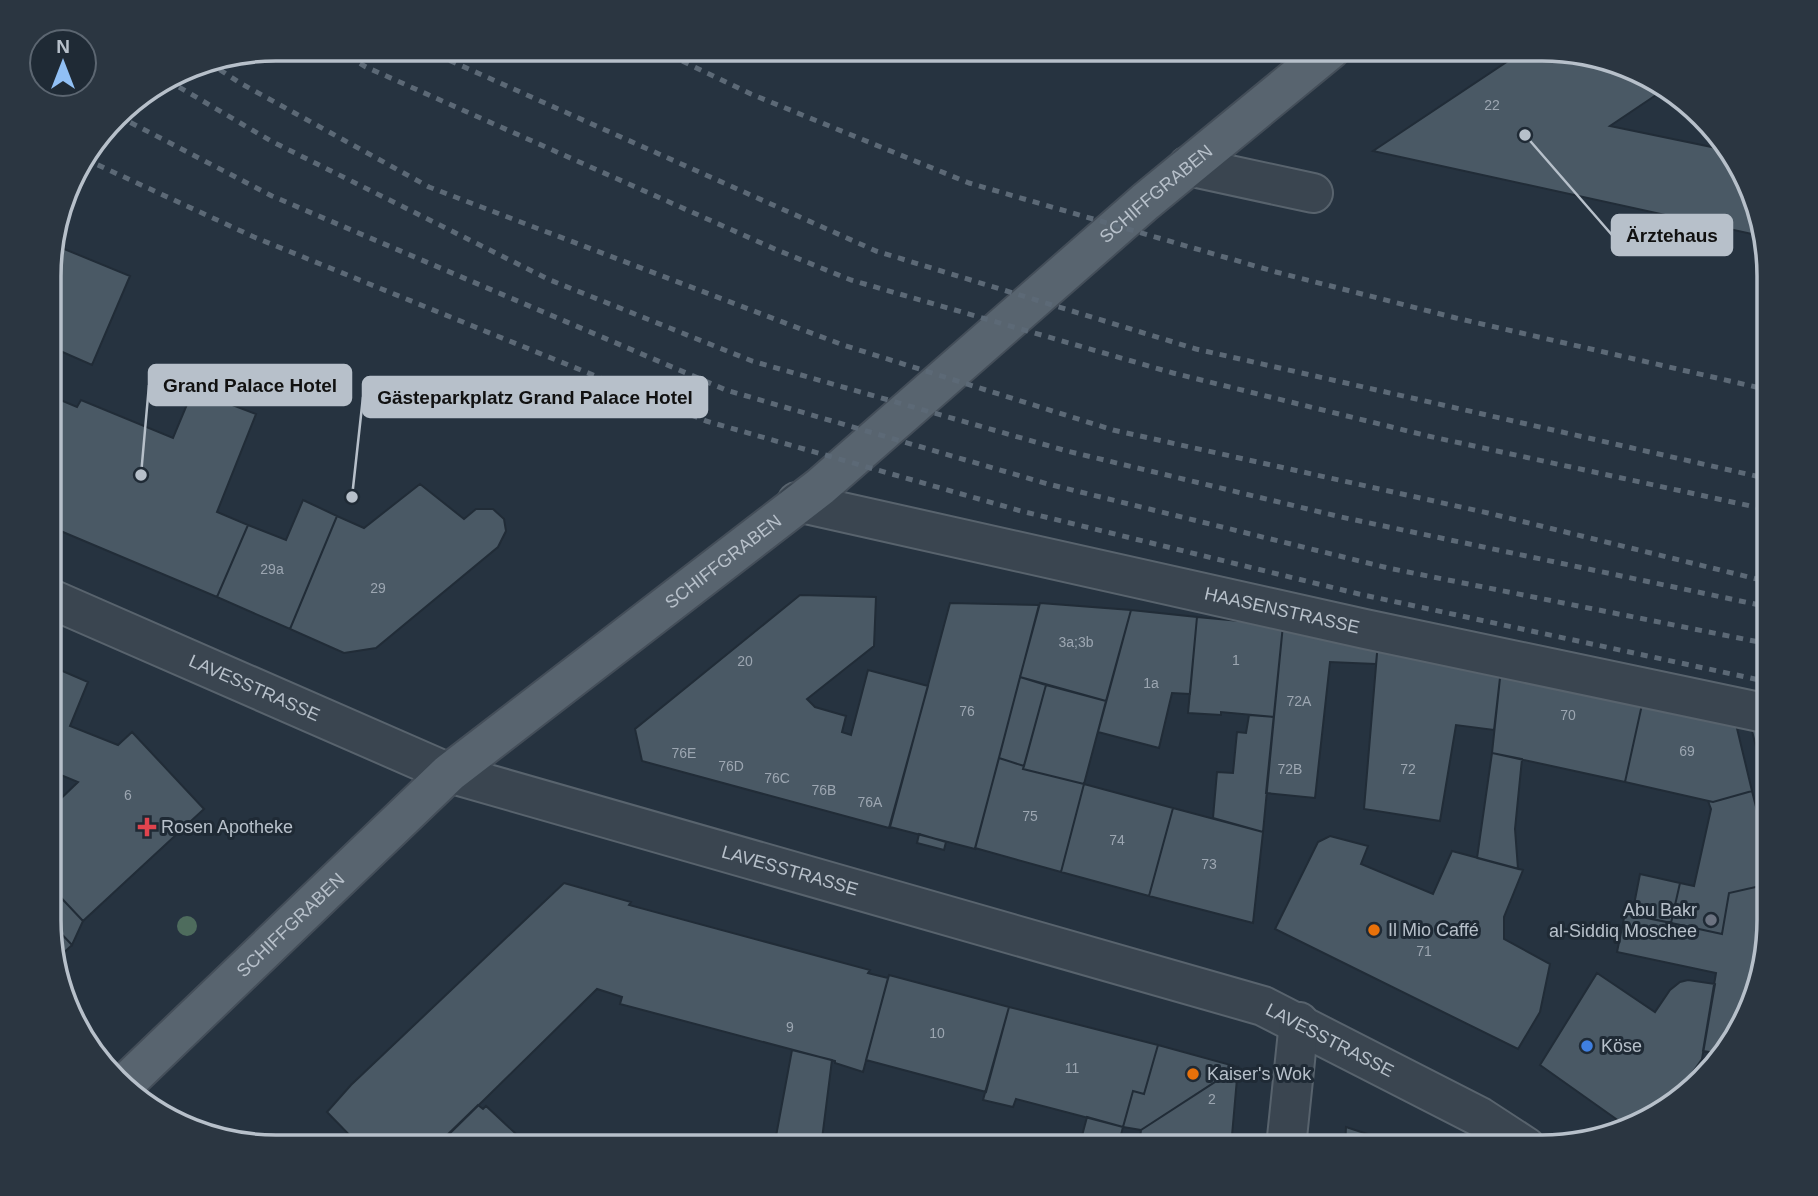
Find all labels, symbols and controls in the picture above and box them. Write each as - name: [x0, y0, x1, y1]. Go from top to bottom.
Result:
- north arrow: [28, 28, 98, 98]
- text: N: [56, 36, 70, 57]
- house number: 22: [1484, 97, 1500, 113]
- street label: SCHIFFGRABEN: [1096, 141, 1216, 247]
- callout: Ärztehaus: [1612, 215, 1732, 255]
- text: Ärztehaus: [1626, 225, 1718, 246]
- callout: Grand Palace Hotel: [149, 365, 351, 405]
- text: Grand Palace Hotel: [163, 375, 337, 396]
- callout: Gästeparkplatz Grand Palace Hotel: [363, 377, 707, 417]
- text: Gästeparkplatz Grand Palace Hotel: [377, 387, 693, 408]
- street label: SCHIFFGRABEN: [661, 511, 785, 613]
- house number: 29a: [260, 561, 284, 577]
- house number: 29: [370, 580, 386, 596]
- street label: HAASENSTRASSE: [1203, 583, 1361, 637]
- house number: 3a;3b: [1058, 634, 1094, 650]
- street label: LAVESSTRASSE: [186, 651, 323, 725]
- house number: 1: [1232, 652, 1240, 668]
- house number: 20: [737, 653, 753, 669]
- house number: 1a: [1143, 675, 1159, 691]
- house number: 72A: [1287, 693, 1312, 709]
- house number: 76: [959, 703, 975, 719]
- house number: 70: [1560, 707, 1576, 723]
- house number: 69: [1679, 743, 1695, 759]
- house number: 76E: [672, 745, 696, 761]
- house number: 76D: [718, 758, 744, 774]
- house number: 72B: [1278, 761, 1302, 777]
- house number: 72: [1400, 761, 1416, 777]
- house number: 76C: [764, 770, 790, 786]
- house number: 76B: [812, 782, 836, 798]
- house number: 6: [124, 787, 132, 803]
- house number: 76A: [858, 794, 883, 810]
- house number: 75: [1022, 808, 1038, 824]
- place label: Rosen Apotheke: [161, 817, 293, 837]
- marker: Rosen Apotheke: [139, 819, 155, 835]
- house number: 74: [1109, 832, 1125, 848]
- street label: LAVESSTRASSE: [719, 842, 860, 900]
- house number: 73: [1201, 856, 1217, 872]
- street label: SCHIFFGRABEN: [233, 869, 348, 981]
- place label: Abu Bakr al-Siddiq Moschee: [1549, 900, 1697, 941]
- marker: Abu Bakr al-Siddiq Moschee: [1703, 912, 1719, 928]
- place label: Il Mio Caffé: [1388, 920, 1479, 940]
- marker: Il Mio Caffé: [1366, 922, 1382, 938]
- house number: 71: [1416, 943, 1432, 959]
- street label: LAVESSTRASSE: [1262, 999, 1397, 1081]
- house number: 9: [786, 1019, 794, 1035]
- house number: 10: [929, 1025, 945, 1041]
- place label: Köse: [1601, 1036, 1642, 1056]
- marker: Köse: [1579, 1038, 1595, 1054]
- house number: 11: [1065, 1060, 1079, 1076]
- place label: Kaiser's Wok: [1207, 1064, 1312, 1084]
- marker: Kaiser's Wok: [1185, 1066, 1201, 1082]
- house number: 2: [1208, 1091, 1216, 1107]

